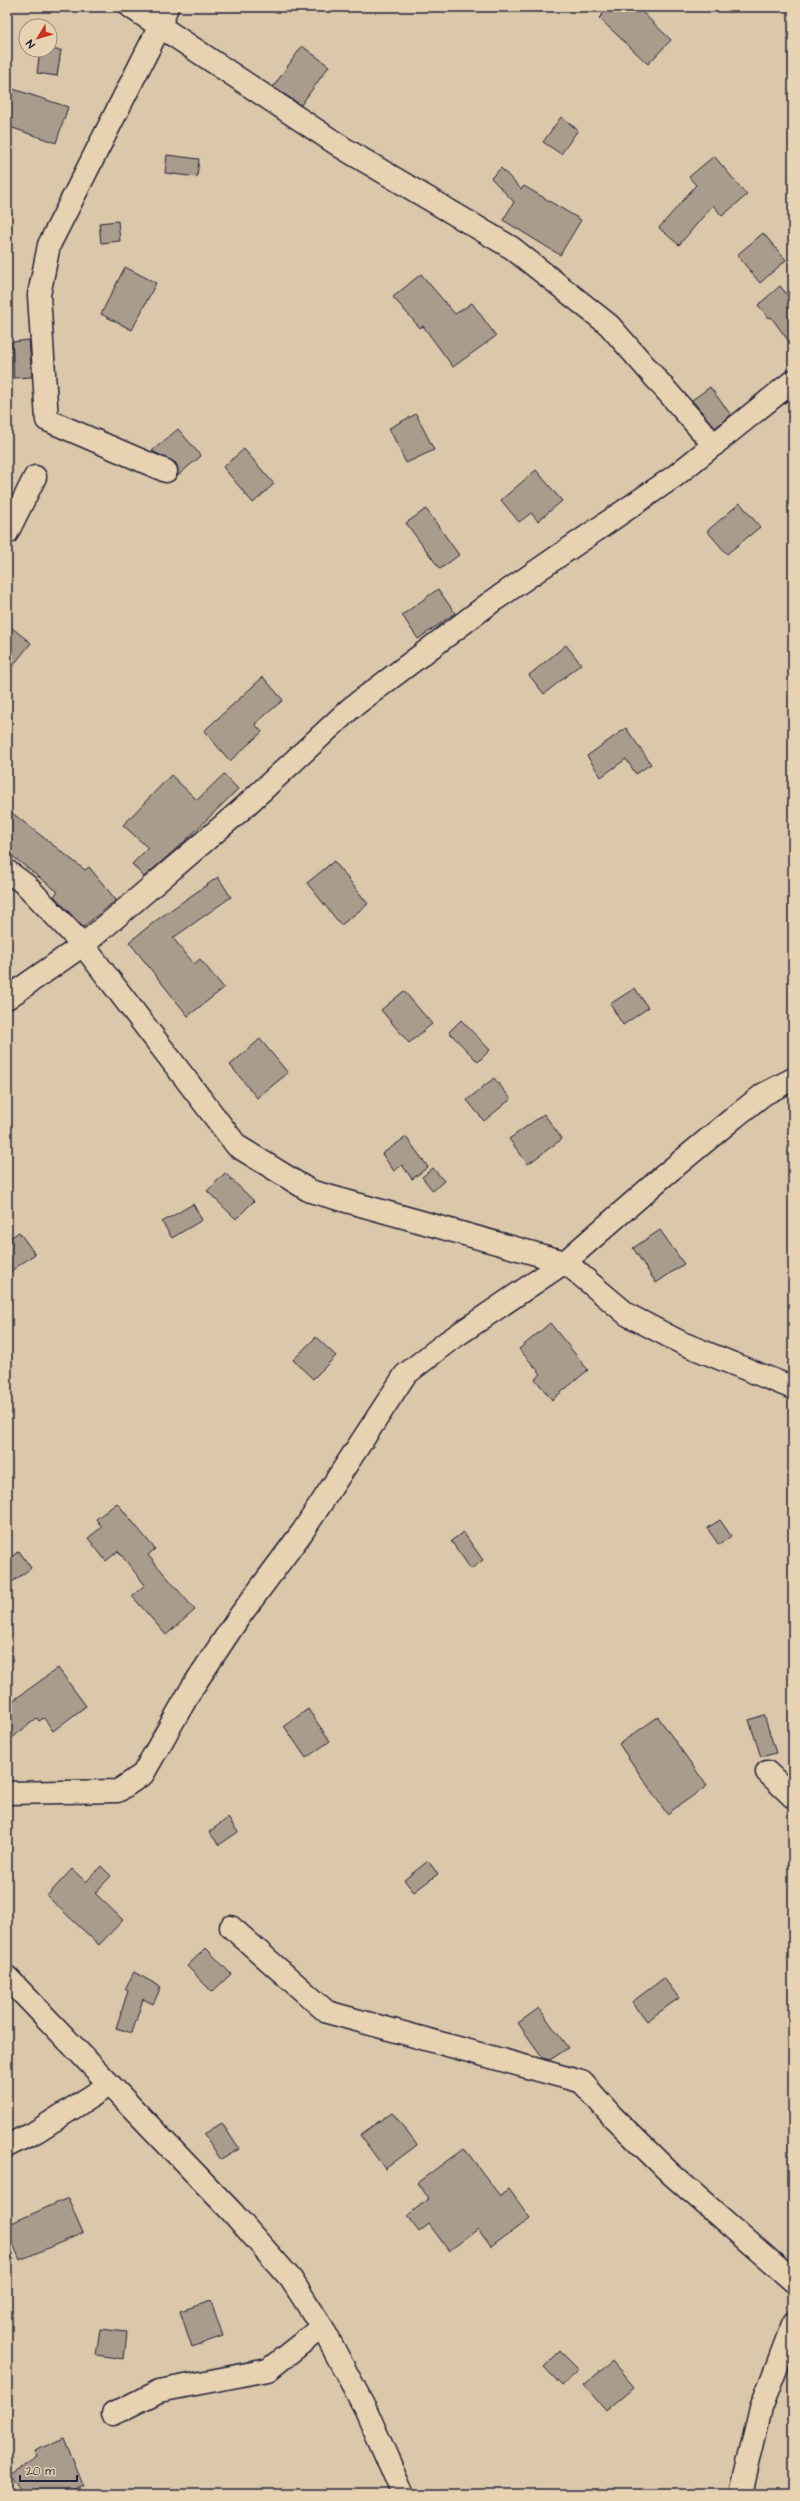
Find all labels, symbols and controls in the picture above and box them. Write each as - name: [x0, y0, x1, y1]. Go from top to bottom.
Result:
- north arrow: [18, 18, 58, 58]
- text: N: [22, 36, 39, 51]
- scale bar: [20, 2457, 77, 2483]
- text: 20 m: [26, 2463, 55, 2480]

